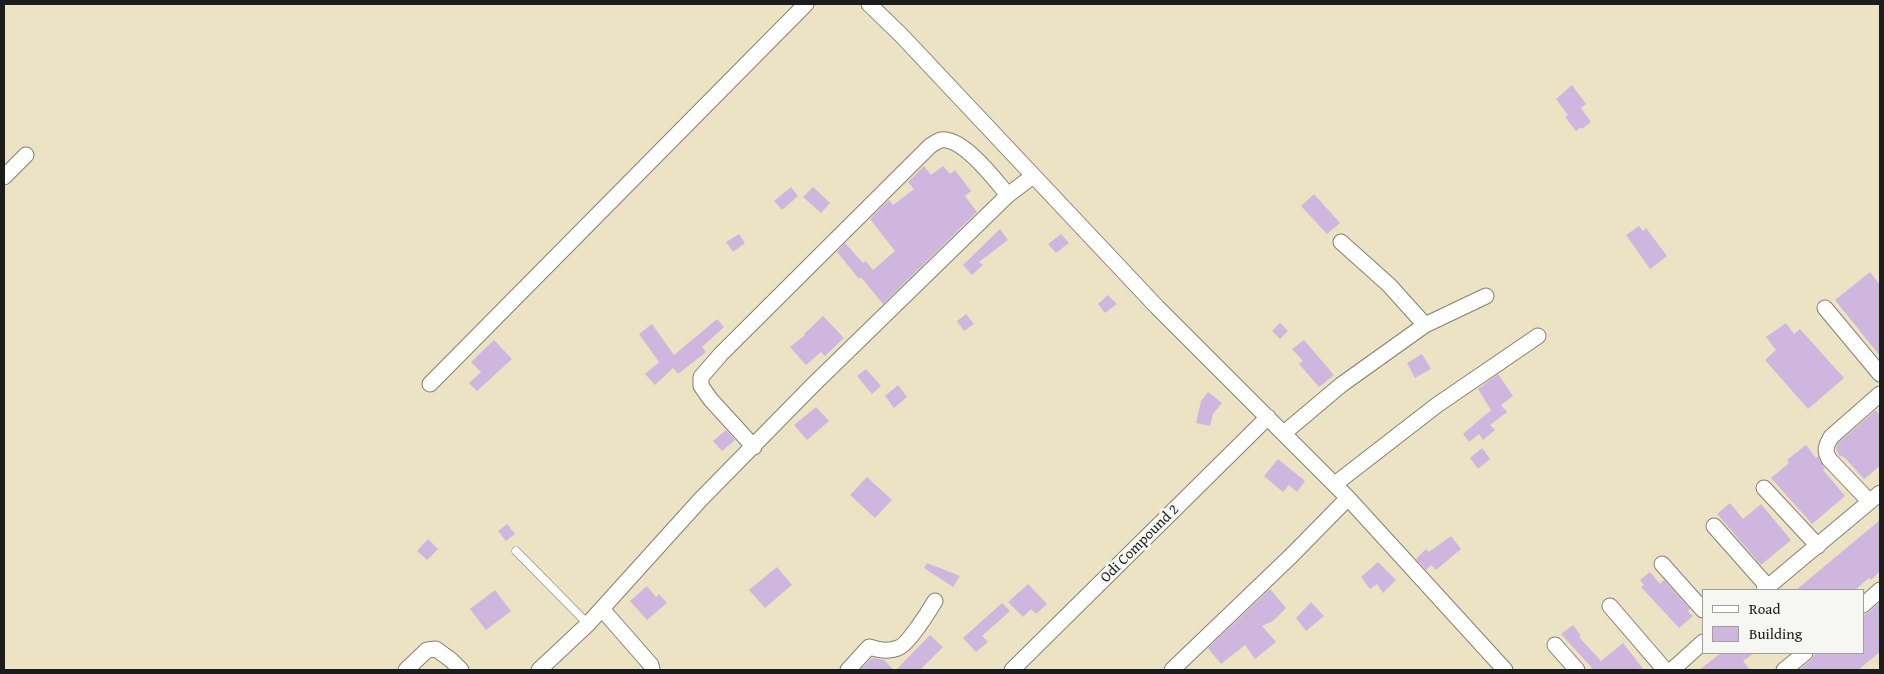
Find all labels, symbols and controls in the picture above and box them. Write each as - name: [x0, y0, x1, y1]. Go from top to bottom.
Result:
- street label: Odi Compound 2: [1097, 501, 1183, 587]
- legend: [1702, 589, 1864, 654]
- text: Road: [1749, 598, 1780, 619]
- text: Building: [1749, 623, 1802, 644]

